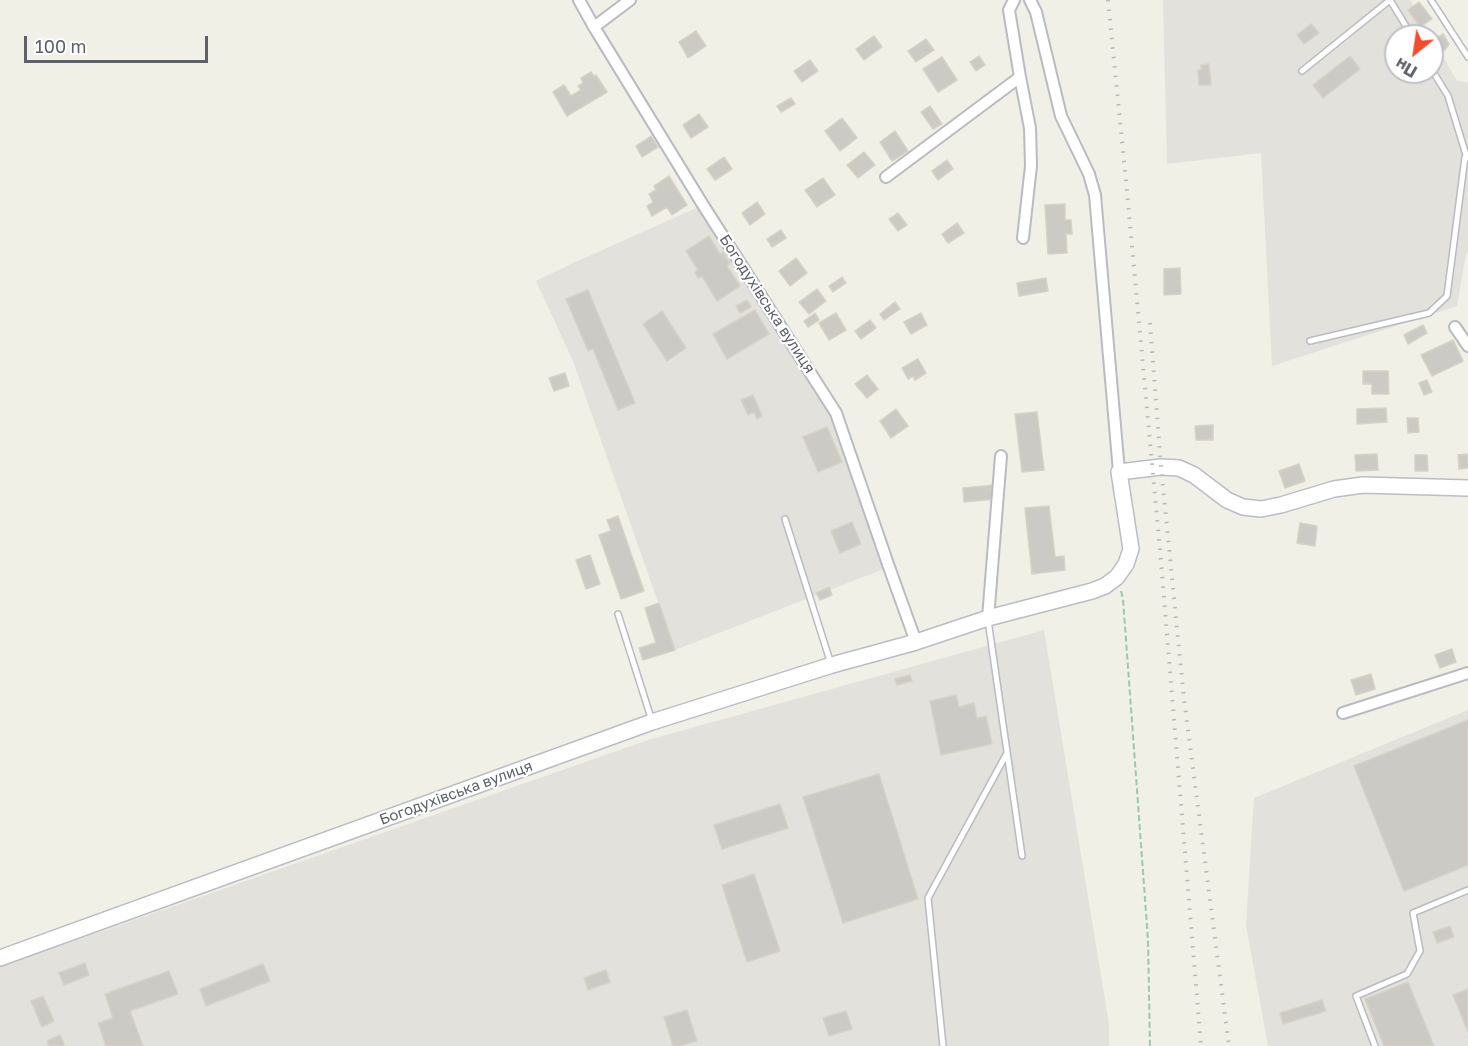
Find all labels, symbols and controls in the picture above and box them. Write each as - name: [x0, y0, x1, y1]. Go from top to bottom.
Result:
- scale bar: [27, 24, 212, 62]
- north arrow: [1384, 24, 1444, 84]
- text: 100 m: [35, 35, 86, 57]
- text: Пн: [1392, 54, 1420, 82]
- street label: Богодухівська вулиця: [715, 231, 819, 377]
- street label: Богодухівська вулиця: [377, 757, 535, 829]

